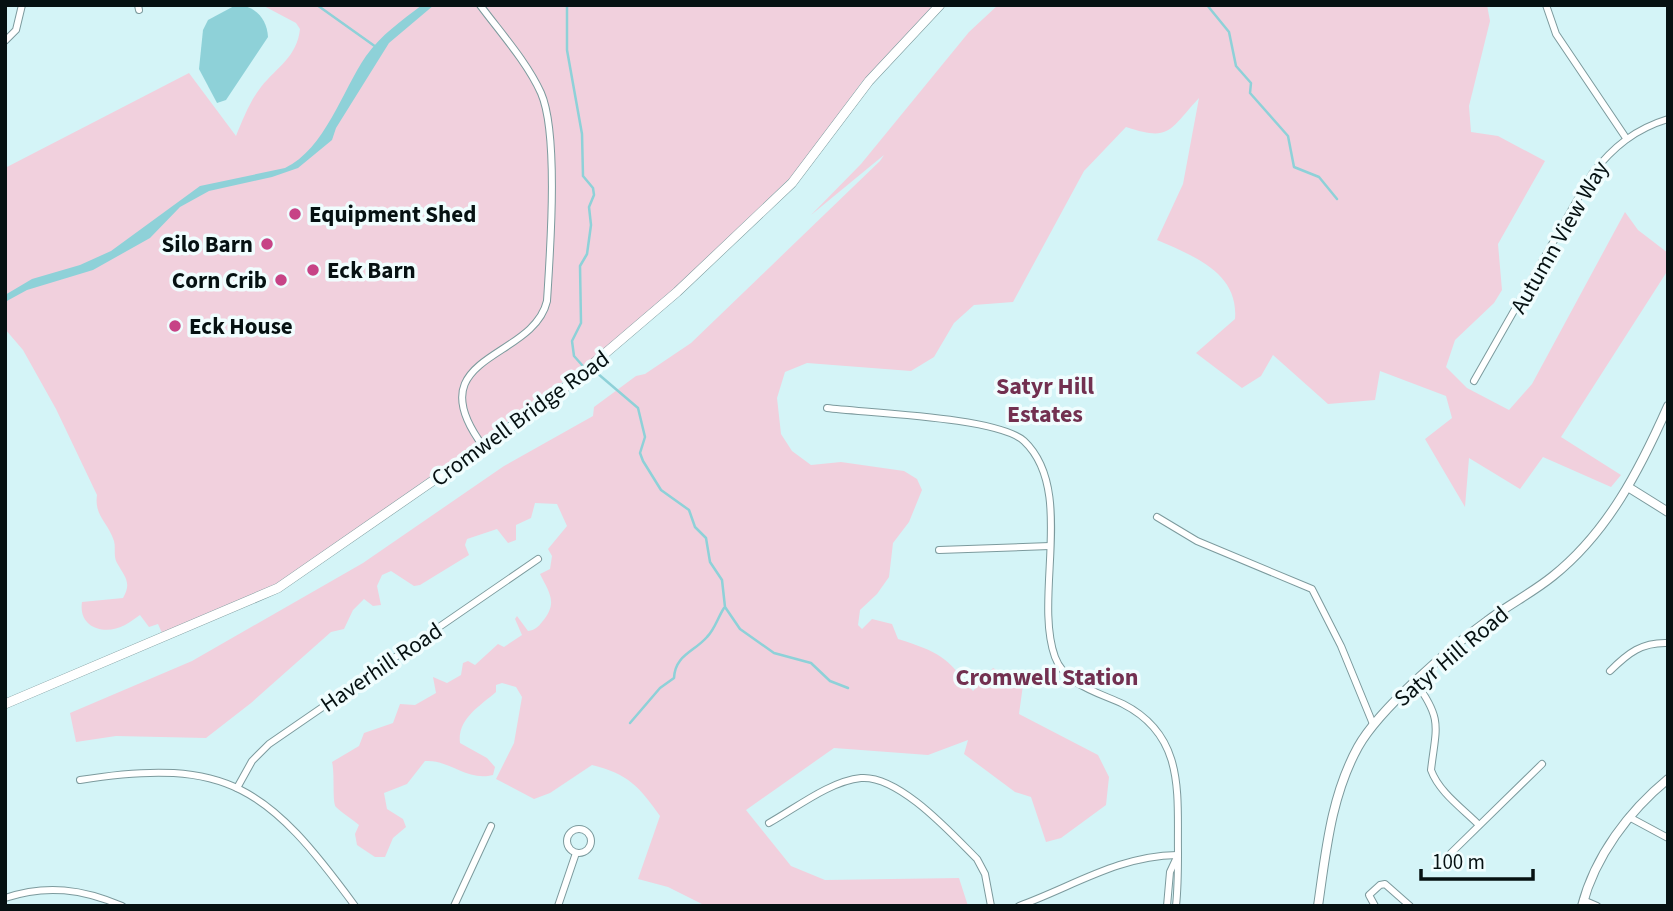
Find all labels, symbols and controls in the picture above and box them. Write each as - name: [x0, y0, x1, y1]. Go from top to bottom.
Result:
- street label: Autumn View Way: [1502, 154, 1617, 320]
- place label: Equipment Shed: [309, 198, 476, 231]
- marker: Equipment Shed: [287, 206, 303, 222]
- place label: Silo Barn: [162, 228, 253, 261]
- marker: Silo Barn: [259, 236, 275, 252]
- place label: Eck Barn: [327, 254, 416, 287]
- marker: Eck Barn: [305, 262, 321, 278]
- place label: Corn Crib: [172, 264, 267, 297]
- marker: Corn Crib: [273, 272, 289, 288]
- place label: Eck House: [189, 310, 293, 343]
- marker: Eck House: [167, 318, 183, 334]
- street label: Cromwell Bridge Road: [424, 342, 616, 494]
- district label: Satyr Hill Estates: [996, 369, 1094, 432]
- street label: Satyr Hill Road: [1387, 598, 1516, 714]
- street label: Haverhill Road: [314, 614, 449, 720]
- district label: Cromwell Station: [956, 660, 1139, 695]
- scale bar: [1421, 838, 1533, 882]
- text: 100 m: [1432, 847, 1485, 877]

